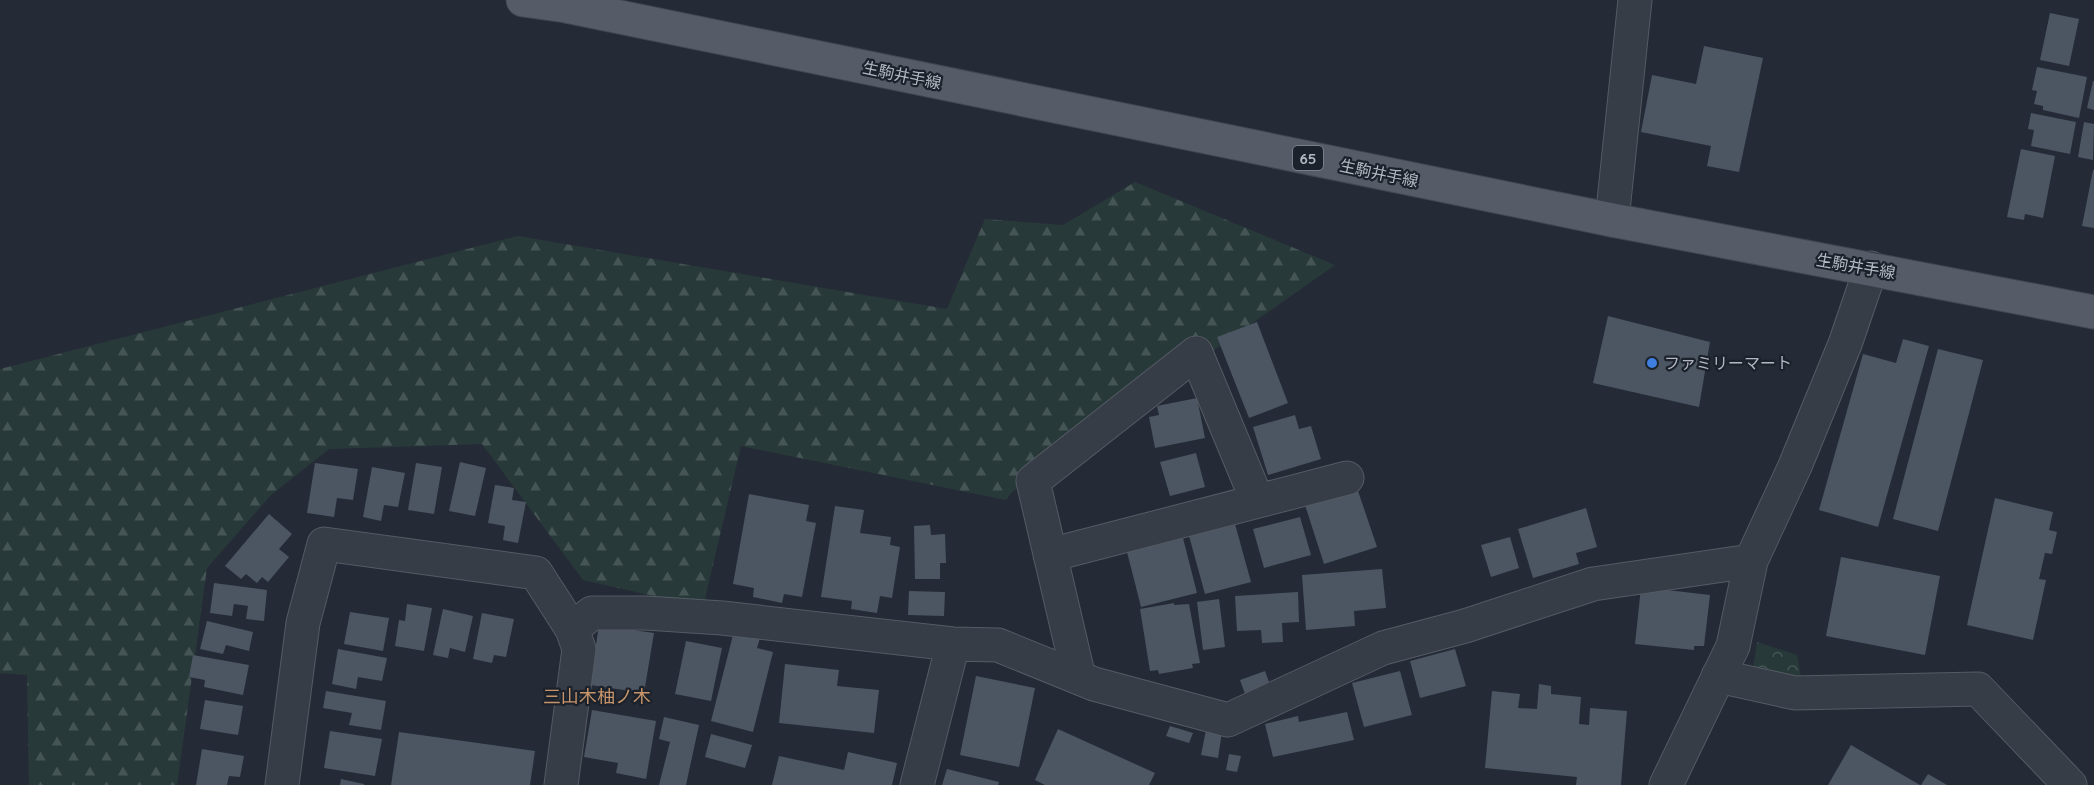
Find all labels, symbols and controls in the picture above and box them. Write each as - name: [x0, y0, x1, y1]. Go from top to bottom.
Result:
- street label: 生駒井手線: [861, 57, 943, 93]
- road number: 65: [1293, 146, 1323, 170]
- street label: 生駒井手線: [1338, 155, 1420, 191]
- street label: 生駒井手線: [1815, 249, 1897, 283]
- place label: ファミリーマート: [1664, 353, 1792, 373]
- marker: ファミリーマート: [1645, 356, 1659, 370]
- district label: 三山木柚ノ木: [543, 685, 651, 708]

